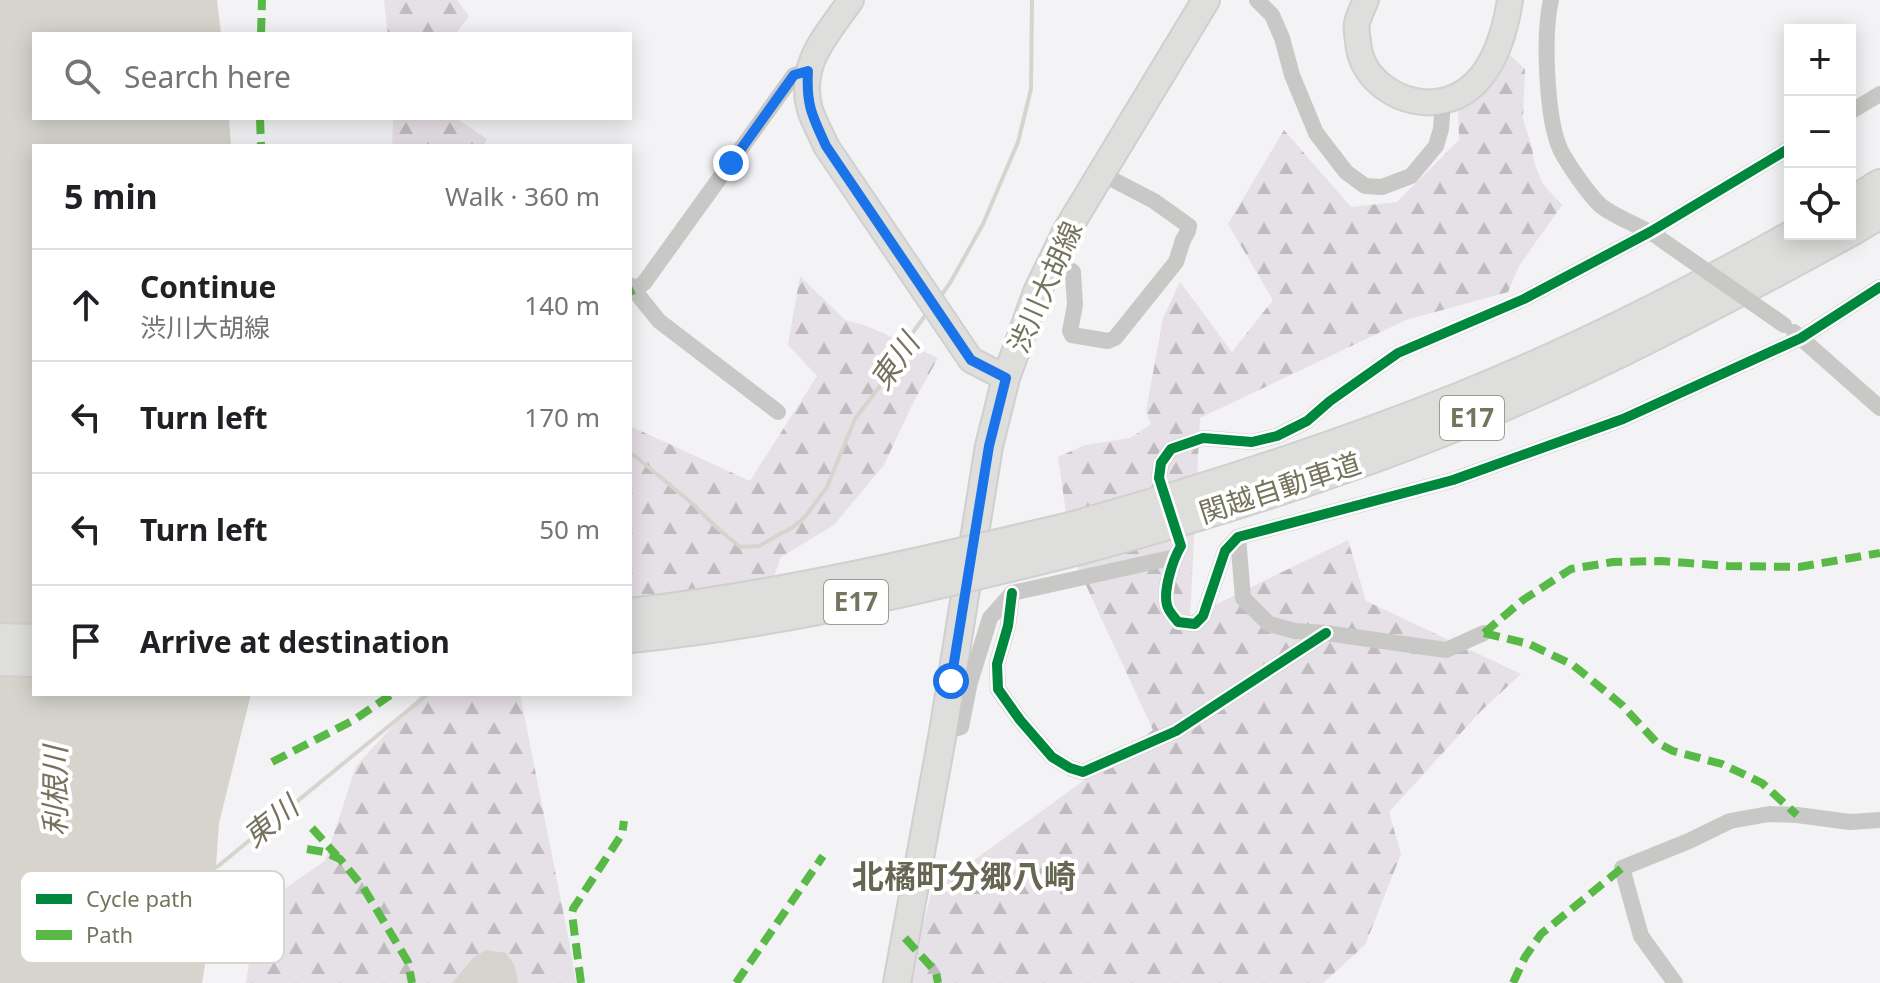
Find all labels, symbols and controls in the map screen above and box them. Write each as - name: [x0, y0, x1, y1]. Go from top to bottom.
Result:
- map controls: [1784, 24, 1856, 240]
- button: +: [1784, 24, 1856, 96]
- search box: [32, 32, 632, 120]
- icon: search: [60, 54, 104, 98]
- text: Search here: [124, 56, 291, 97]
- button: −: [1784, 96, 1856, 168]
- route end: [713, 145, 749, 181]
- button: locate: [1784, 168, 1856, 240]
- text: 5 min: [64, 173, 158, 219]
- text: Walk · 360 m: [445, 178, 600, 214]
- street label: 渋川大胡線: [998, 215, 1090, 358]
- text: Continue: [140, 266, 276, 307]
- icon: ahead: [64, 283, 108, 327]
- text: 140 m: [524, 287, 600, 323]
- text: 渋川大胡線: [140, 309, 270, 345]
- water label: 東川: [860, 322, 929, 397]
- icon: left: [64, 395, 108, 439]
- road number: E17: [1440, 396, 1504, 440]
- text: Turn left: [140, 397, 268, 438]
- text: 170 m: [524, 399, 600, 435]
- street label: 関越自動車道: [1194, 443, 1365, 531]
- icon: left: [64, 507, 108, 551]
- text: Turn left: [140, 509, 268, 550]
- text: 50 m: [539, 511, 600, 547]
- road number: E17: [824, 580, 888, 624]
- icon: arrive: [64, 619, 108, 663]
- text: Arrive at destination: [140, 621, 450, 662]
- route start: [933, 663, 969, 699]
- water label: 利根川: [34, 743, 75, 836]
- water label: 東川: [234, 784, 309, 856]
- district label: 北橘町分郷八崎: [852, 854, 1076, 897]
- legend: [20, 871, 284, 963]
- text: Cycle path: [86, 883, 193, 913]
- text: Path: [86, 919, 133, 949]

